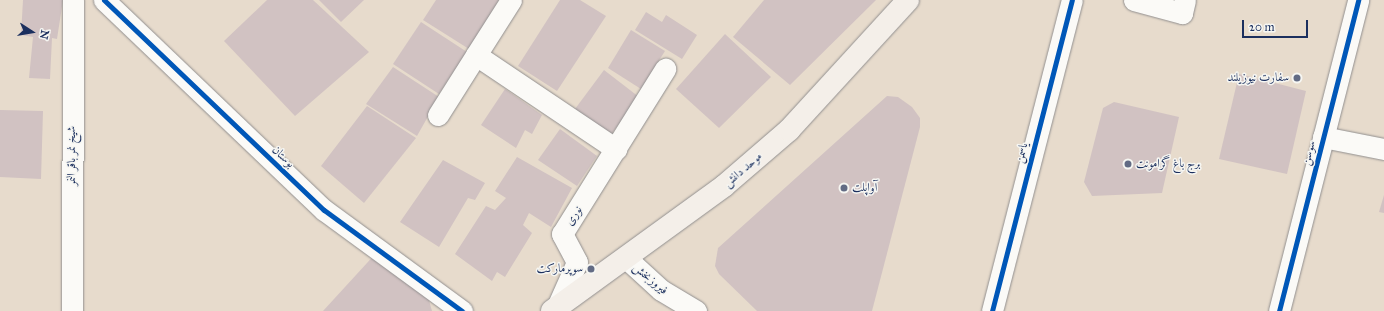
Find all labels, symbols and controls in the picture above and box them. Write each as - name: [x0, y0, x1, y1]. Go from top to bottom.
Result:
- north arrow: [12, 12, 52, 52]
- scale bar: [1244, 12, 1310, 38]
- text: 20 m: [1249, 20, 1275, 34]
- text: N: [37, 29, 52, 41]
- place label: سفارت نیوزیلند: [1227, 71, 1289, 85]
- marker: سفارت نیوزیلند: [1292, 73, 1302, 83]
- street label: شیخ نمر باقر النمر: [65, 126, 79, 186]
- street label: سوسن: [1299, 139, 1319, 167]
- street label: یاسمن: [1012, 141, 1032, 165]
- street label: بوستان: [269, 143, 297, 171]
- street label: موحد دانش: [721, 149, 765, 191]
- place label: برج باغ گرامونت: [1136, 157, 1200, 171]
- marker: برج باغ گرامونت: [1123, 159, 1133, 169]
- place label: آواپلت: [852, 181, 877, 195]
- marker: آواپلت: [839, 183, 849, 193]
- street label: نوری: [562, 204, 586, 228]
- street label: فیروزبخش: [630, 260, 670, 298]
- place label: سوپرمارکت: [536, 262, 583, 276]
- marker: سوپرمارکت: [586, 264, 596, 274]

